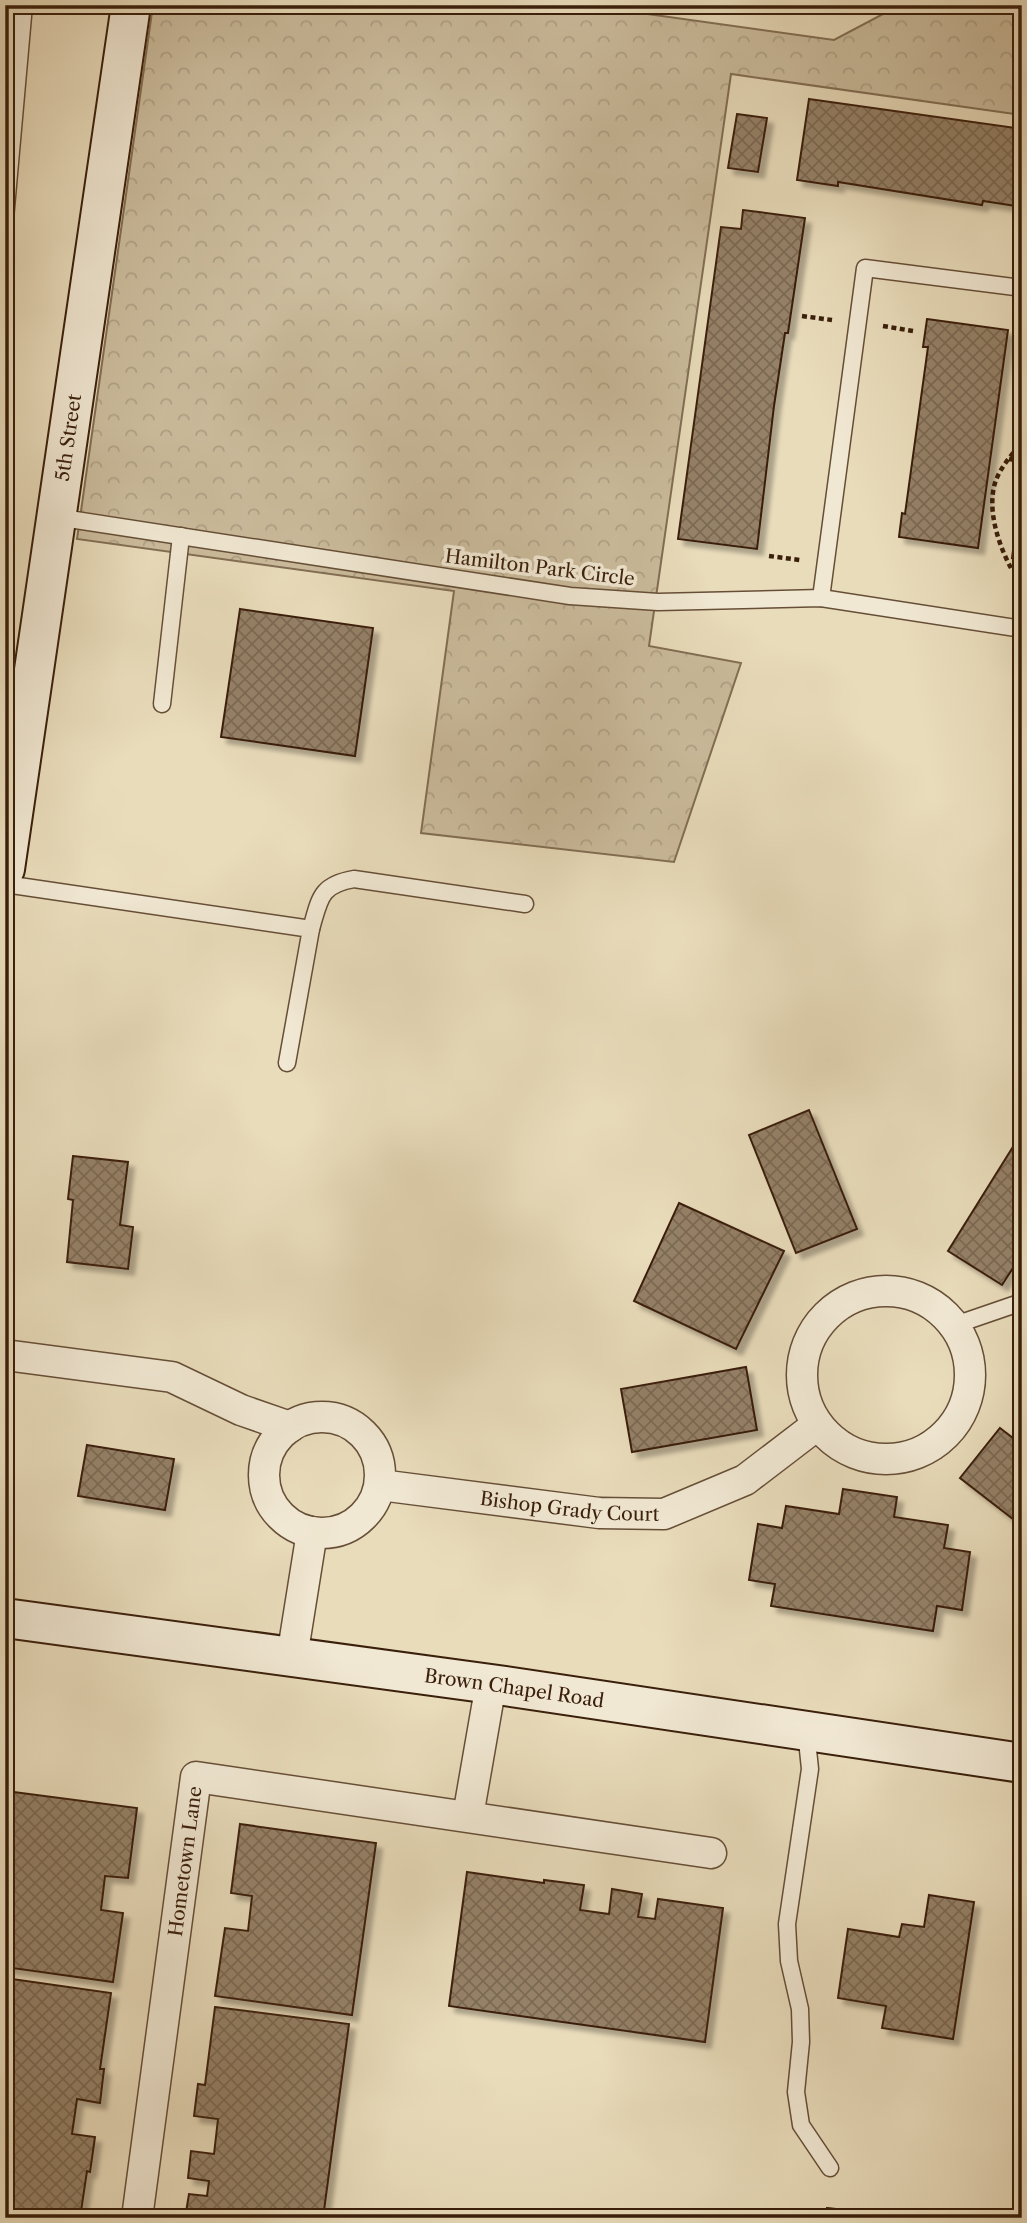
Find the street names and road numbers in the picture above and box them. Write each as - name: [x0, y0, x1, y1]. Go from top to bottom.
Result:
- street label: 5th Street: [51, 392, 86, 483]
- street label: Hamilton Park Circle: [444, 544, 636, 591]
- street label: Bishop Grady Court: [479, 1487, 660, 1526]
- street label: Brown Chapel Road: [423, 1664, 606, 1713]
- street label: Hometown Lane: [164, 1785, 207, 1938]

